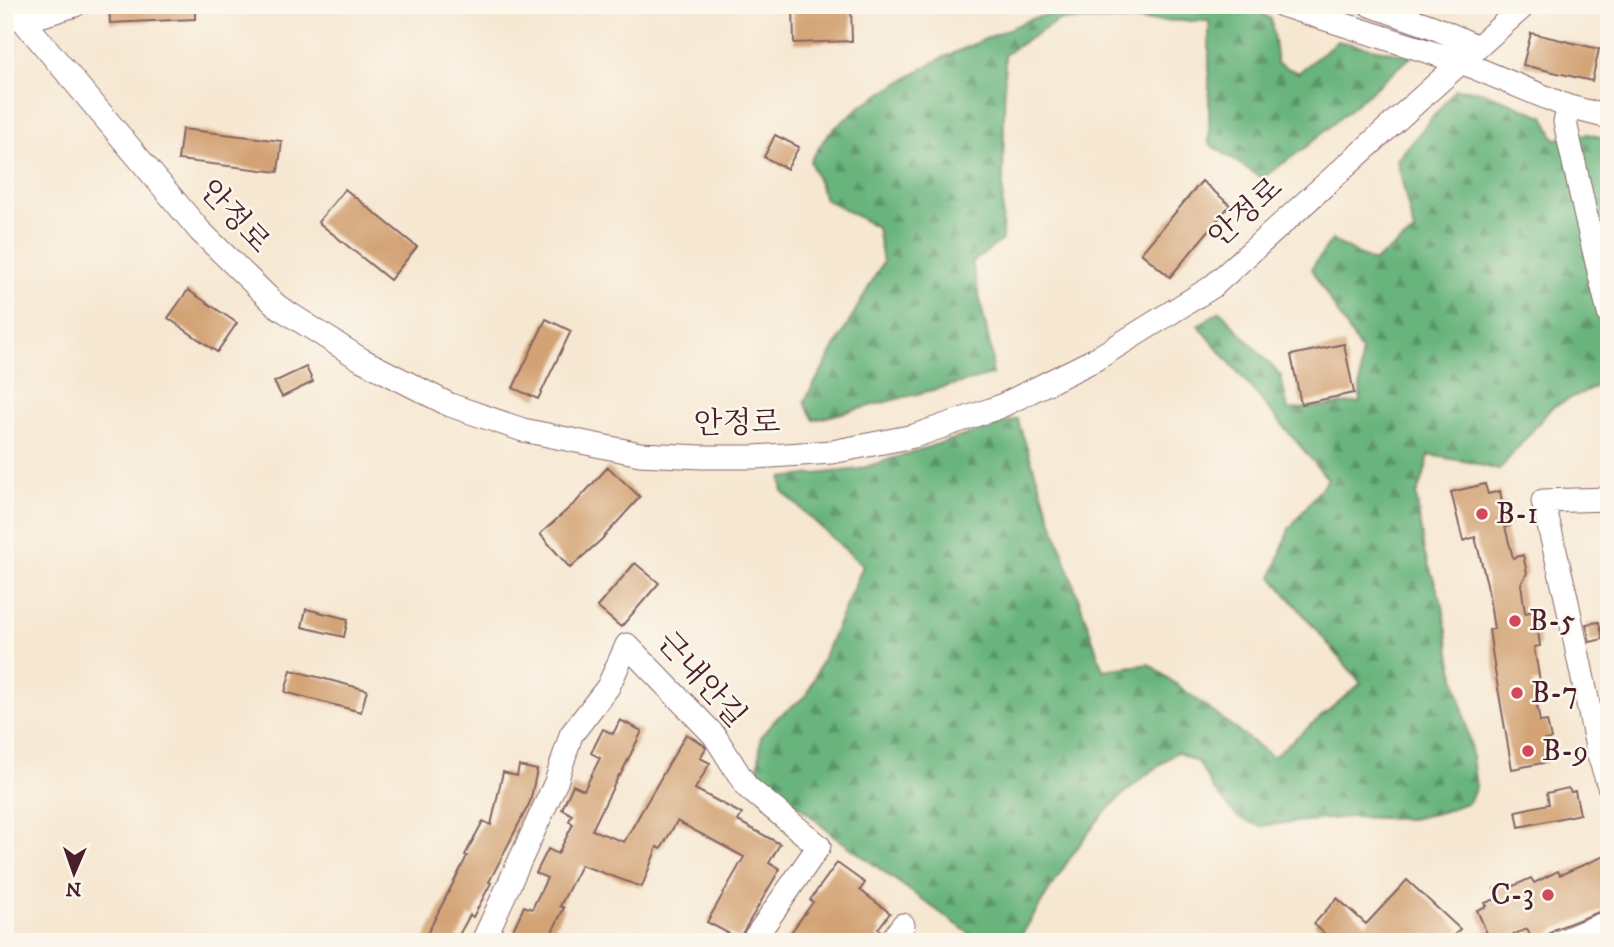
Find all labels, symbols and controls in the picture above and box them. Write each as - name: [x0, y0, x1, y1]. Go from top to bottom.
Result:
- street label: 안정로: [1201, 170, 1291, 256]
- street label: 안정로: [191, 173, 277, 261]
- street label: 안정로: [693, 405, 781, 443]
- place label: B-1: [1496, 496, 1538, 533]
- marker: B-1: [1474, 506, 1490, 522]
- place label: B-5: [1529, 603, 1575, 640]
- marker: B-5: [1507, 613, 1523, 629]
- street label: 근내안길: [648, 625, 754, 735]
- place label: B-7: [1531, 675, 1578, 712]
- marker: B-7: [1509, 685, 1525, 701]
- place label: B-9: [1542, 733, 1588, 770]
- marker: B-9: [1520, 743, 1536, 759]
- north arrow: [38, 838, 108, 908]
- text: N: [65, 877, 82, 900]
- place label: C-3: [1491, 877, 1534, 914]
- marker: C-3: [1540, 887, 1556, 903]

